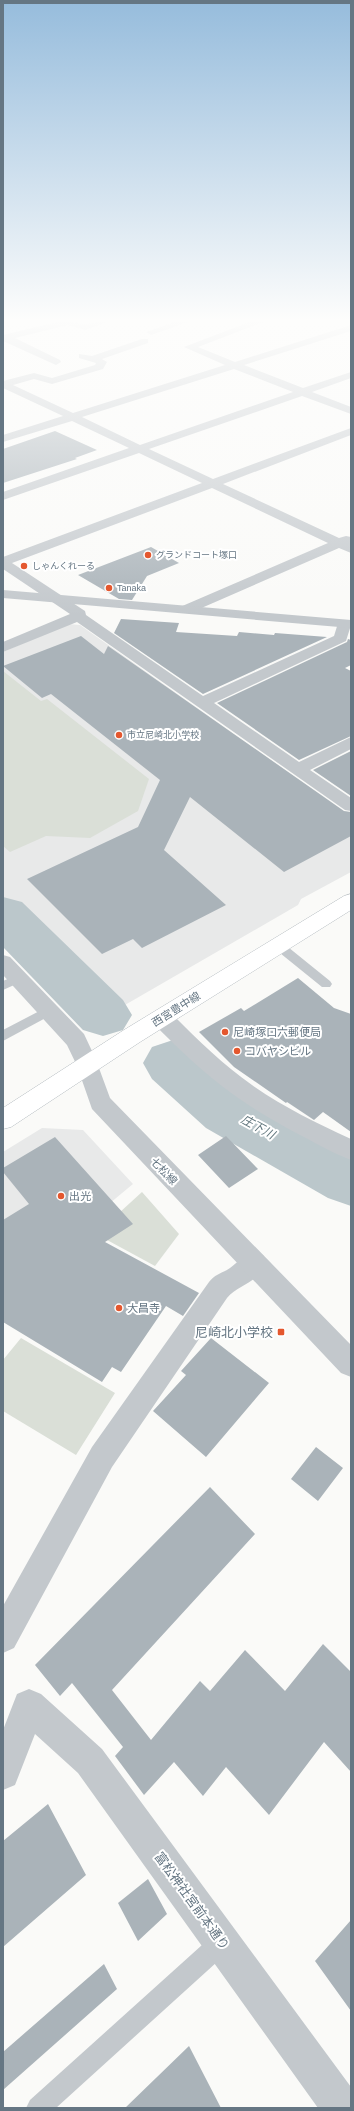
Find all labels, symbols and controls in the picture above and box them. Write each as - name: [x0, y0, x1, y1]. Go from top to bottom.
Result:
- marker: グランドコート塚口: [143, 550, 153, 560]
- place label: グランドコート塚口: [156, 550, 237, 560]
- marker: しゃんくれーる: [19, 561, 29, 571]
- place label: しゃんくれーる: [32, 561, 95, 571]
- marker: Tanaka: [104, 583, 114, 593]
- place label: Tanaka: [117, 583, 146, 593]
- marker: 市立尼崎北小学校: [114, 730, 124, 740]
- place label: 市立尼崎北小学校: [127, 730, 199, 740]
- street label: 西宮豊中線: [149, 989, 203, 1029]
- place label: 尼崎塚口六郵便局: [233, 1026, 321, 1038]
- marker: 尼崎塚口六郵便局: [220, 1027, 230, 1037]
- place label: コバヤシビル: [245, 1045, 311, 1057]
- marker: コバヤシビル: [232, 1046, 242, 1056]
- water label: 庄下川: [239, 1112, 279, 1143]
- street label: 七松線: [148, 1155, 180, 1187]
- place label: 出光: [69, 1190, 91, 1202]
- marker: 出光: [56, 1191, 66, 1201]
- place label: 大昌寺: [127, 1302, 160, 1314]
- marker: 大昌寺: [114, 1303, 124, 1313]
- place label: 尼崎北小学校: [195, 1325, 273, 1340]
- marker: 尼崎北小学校: [276, 1327, 286, 1337]
- street label: 富松神社宮前本通り: [152, 1849, 232, 1953]

